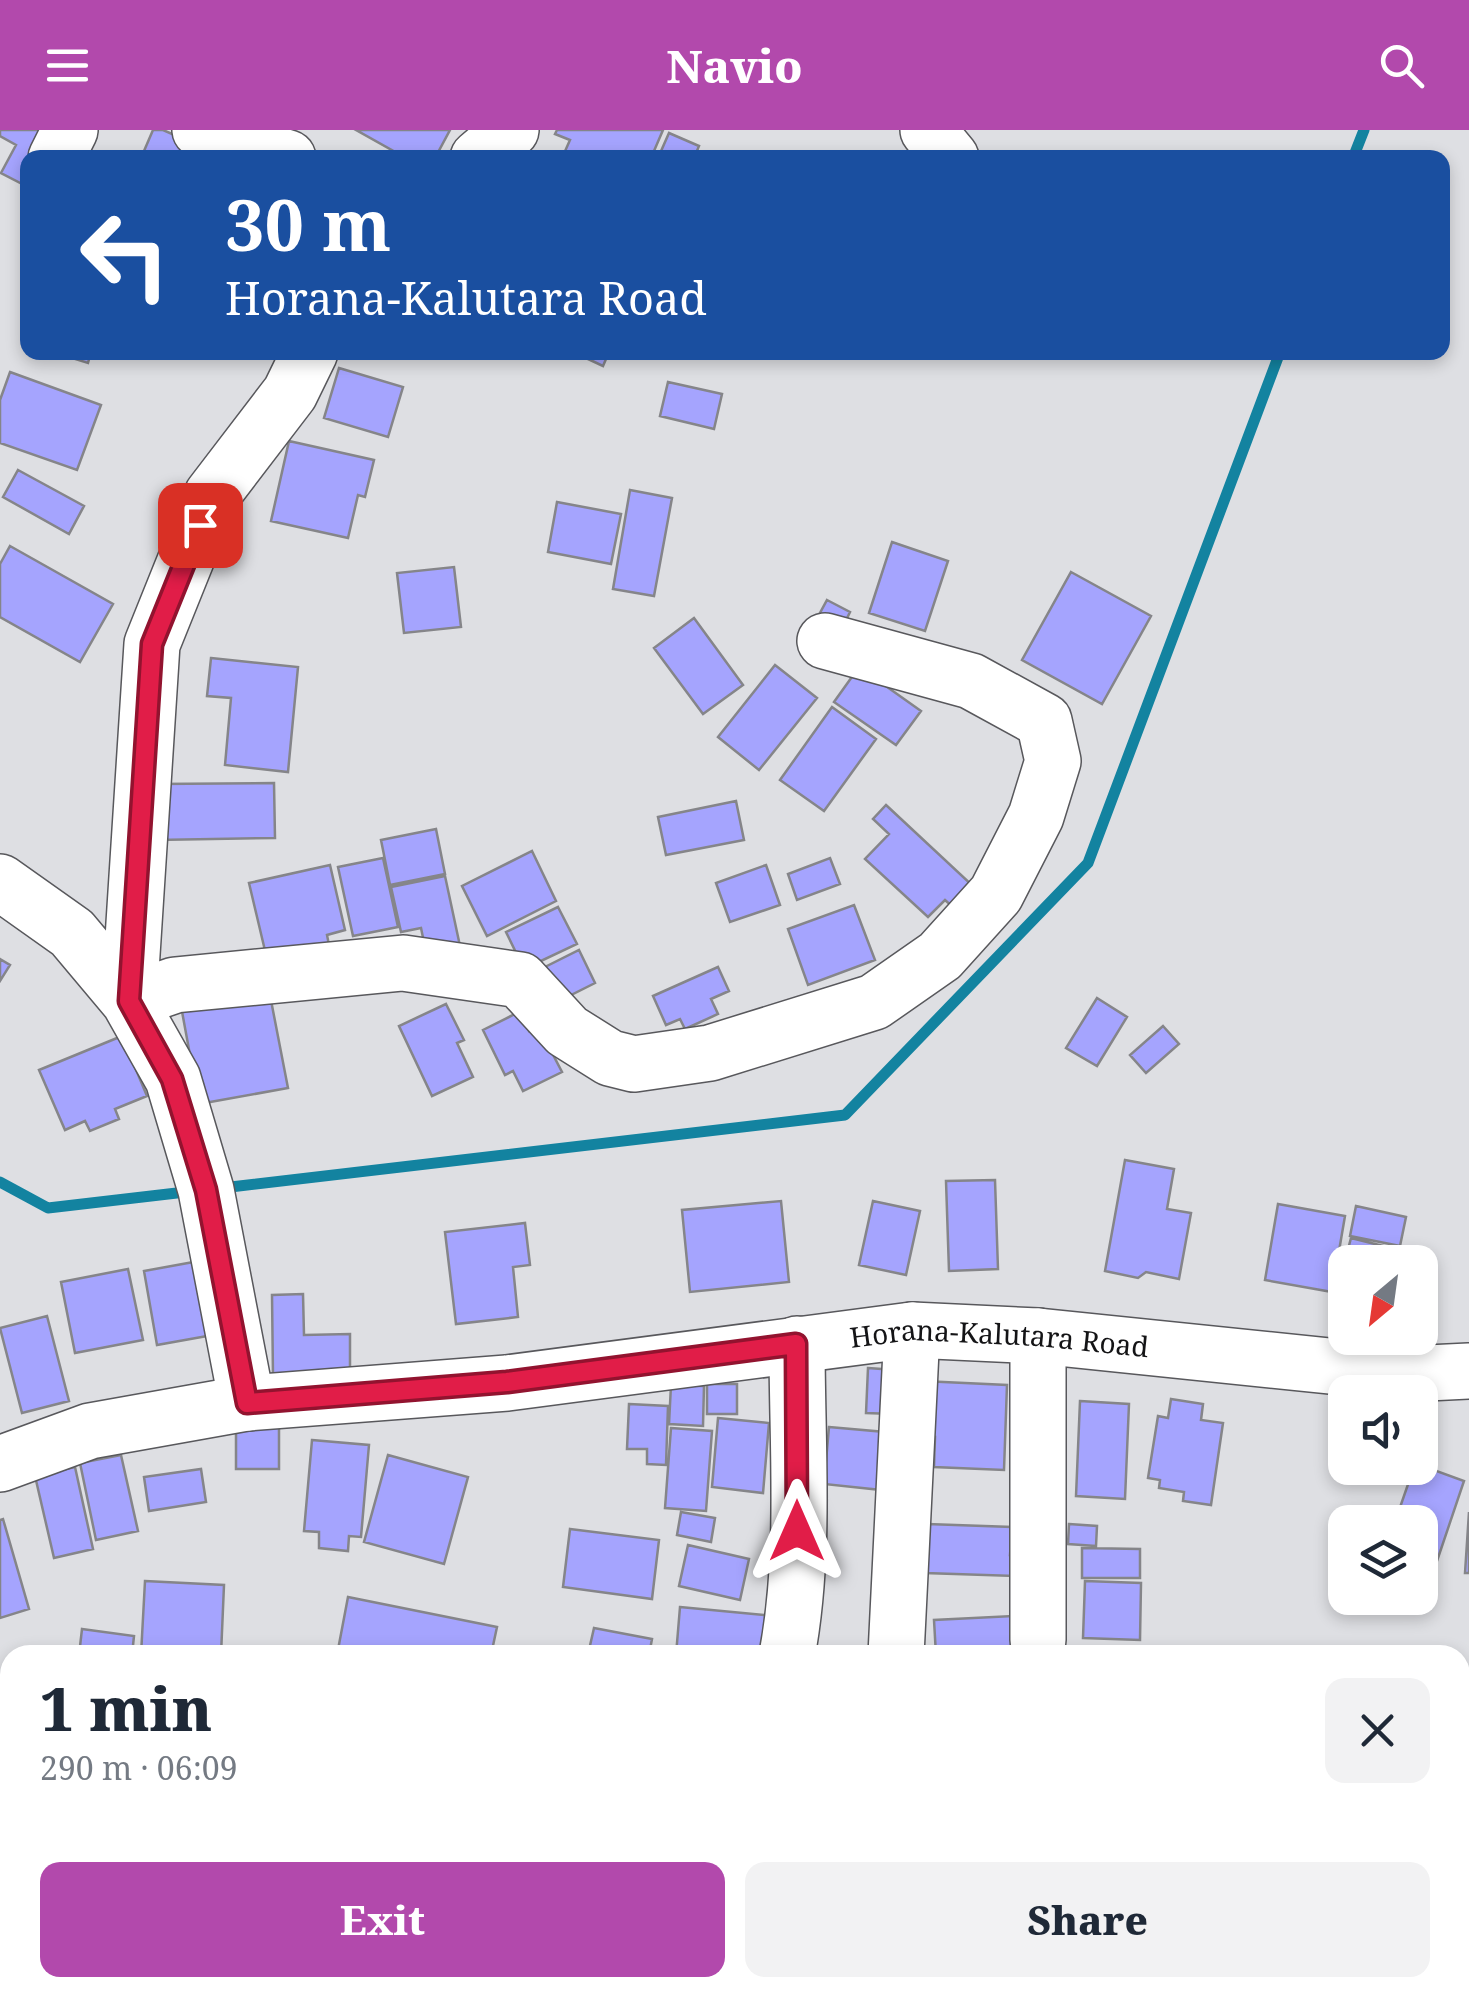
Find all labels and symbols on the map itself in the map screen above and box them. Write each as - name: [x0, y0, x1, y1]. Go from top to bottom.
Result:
- pin: [158, 483, 243, 568]
- north arrow: [1328, 1245, 1438, 1355]
- street label: Horana-Kalutara Road: [847, 1310, 1151, 1365]
- position arrow: [745, 1479, 849, 1583]

